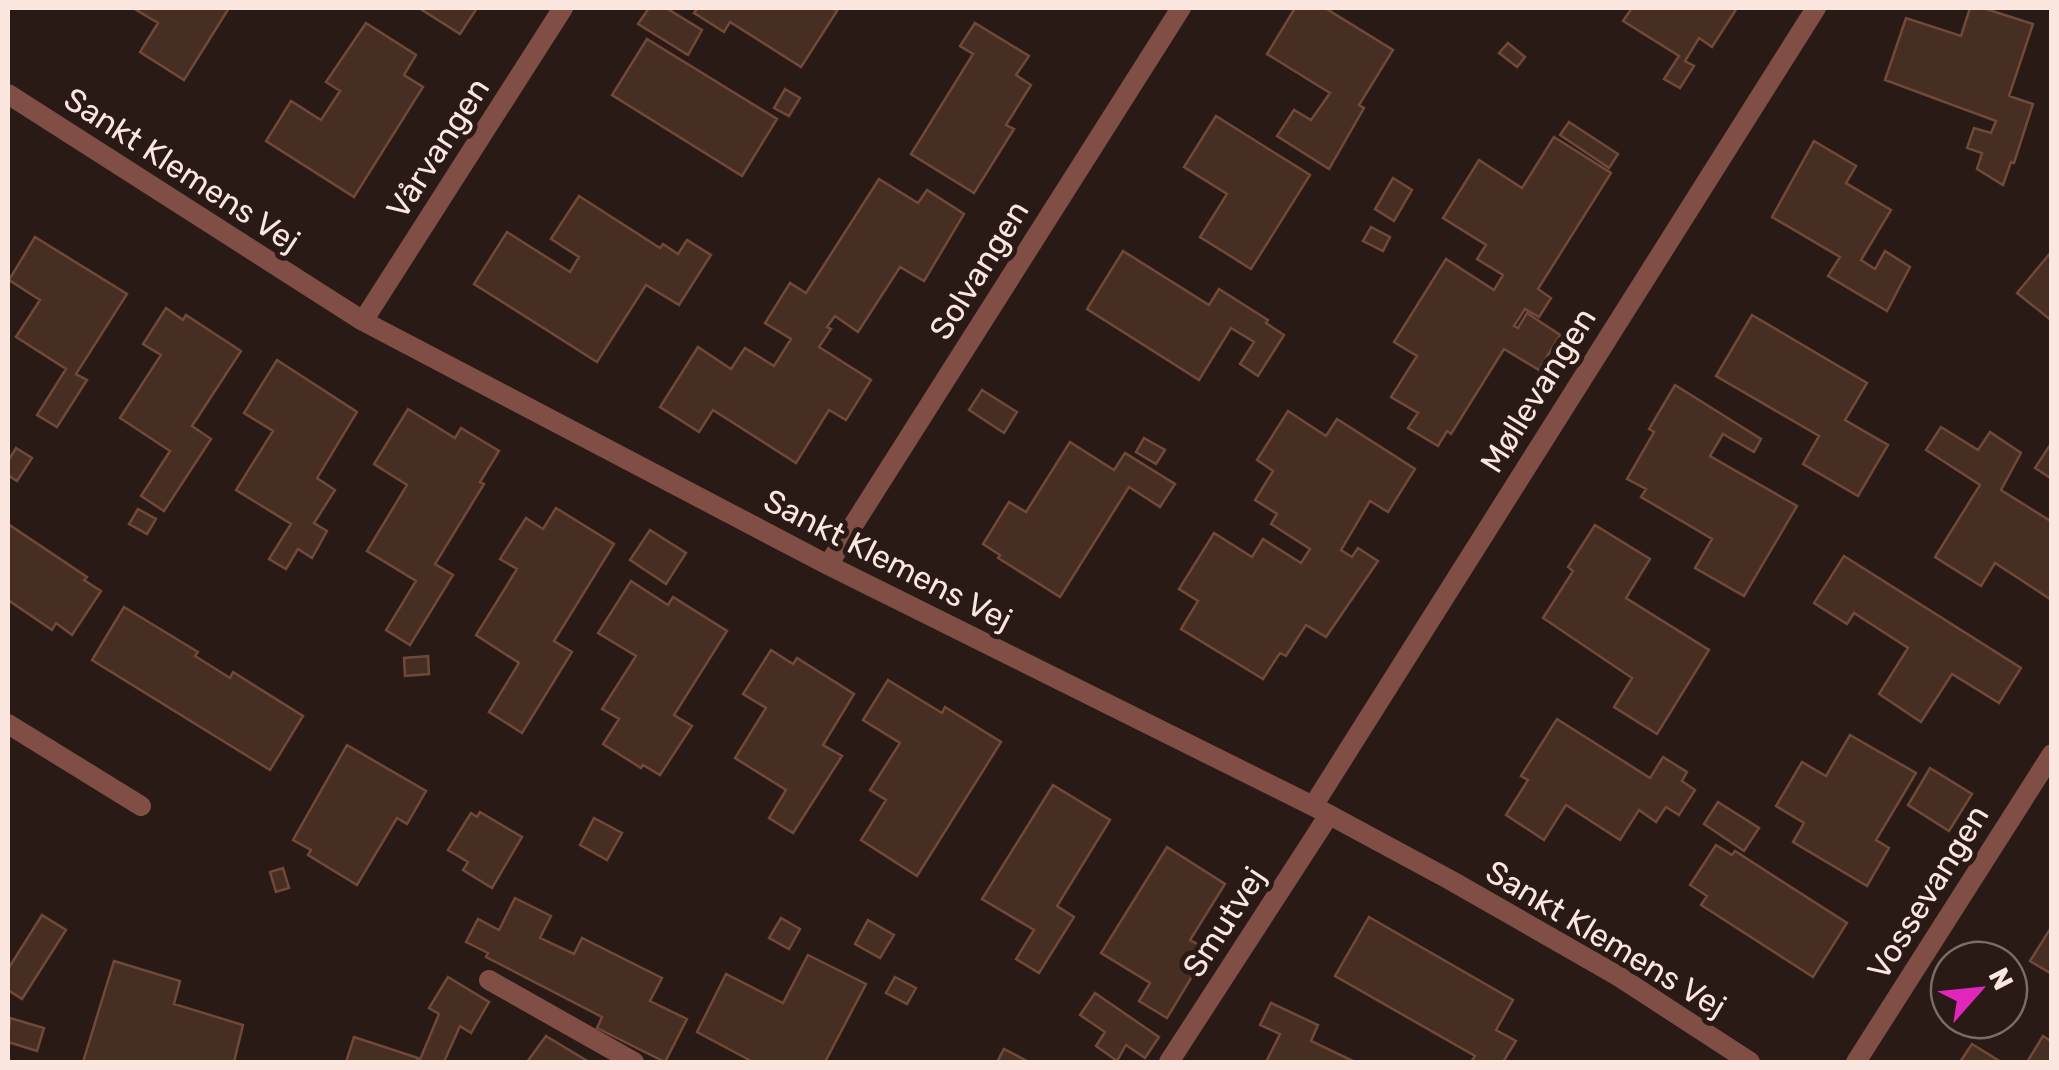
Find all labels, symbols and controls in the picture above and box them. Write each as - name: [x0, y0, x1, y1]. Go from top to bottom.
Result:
- street label: Vårvangen: [379, 71, 497, 225]
- street label: Sankt Klemens Vej: [57, 80, 307, 260]
- street label: Solvangen: [921, 194, 1037, 346]
- street label: Møllevangen: [1472, 301, 1604, 479]
- street label: Sankt Klemens Vej: [758, 481, 1018, 639]
- street label: Vossevangen: [1859, 798, 1997, 986]
- street label: Sankt Klemens Vej: [1479, 852, 1733, 1026]
- street label: Smutvej: [1174, 860, 1274, 984]
- north arrow: [1929, 940, 2029, 1040]
- text: N: [1982, 962, 2020, 995]

